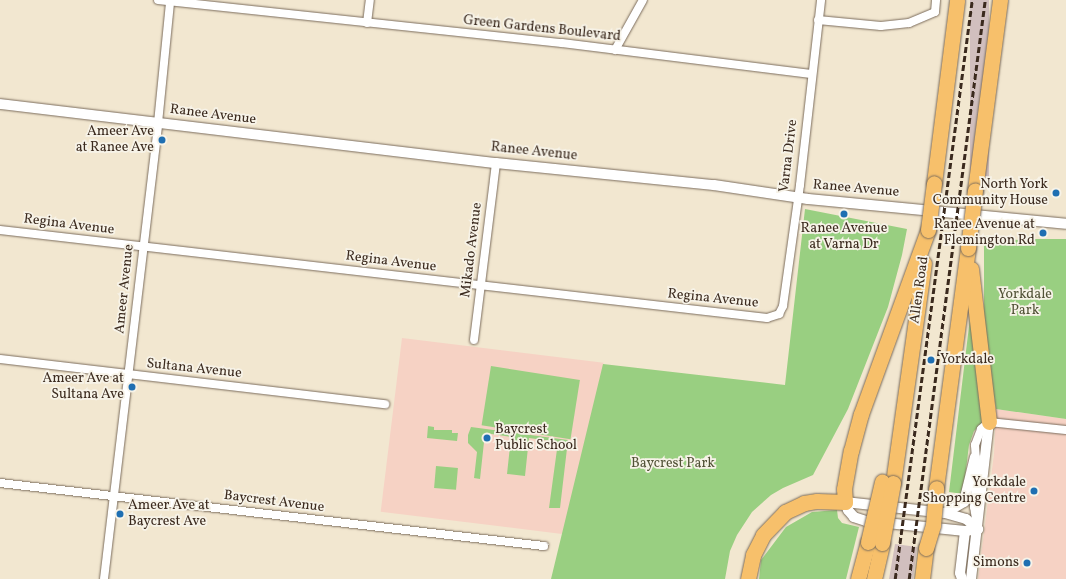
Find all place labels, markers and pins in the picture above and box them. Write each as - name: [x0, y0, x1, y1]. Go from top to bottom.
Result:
- place label: Ameer Ave at Ranee Ave: [76, 124, 154, 156]
- marker: Ameer Ave at Ranee Ave: [157, 135, 167, 145]
- place label: North York Community House: [932, 177, 1048, 210]
- marker: North York Community House: [1051, 188, 1061, 198]
- marker: Ranee Avenue at Varna Dr: [839, 209, 849, 219]
- place label: Ranee Avenue at Flemington Rd: [934, 217, 1035, 250]
- place label: Ranee Avenue at Varna Dr: [801, 221, 887, 254]
- marker: Ranee Avenue at Flemington Rd: [1038, 228, 1048, 238]
- place label: Yorkdale: [940, 352, 994, 368]
- marker: Yorkdale: [925, 354, 937, 366]
- place label: Ameer Ave at Sultana Ave: [42, 371, 124, 404]
- marker: Ameer Ave at Sultana Ave: [127, 382, 137, 392]
- place label: Baycrest Public School: [495, 422, 577, 454]
- marker: Baycrest Public School: [482, 433, 492, 443]
- place label: Yorkdale Shopping Centre: [922, 475, 1026, 508]
- marker: Yorkdale Shopping Centre: [1029, 486, 1039, 496]
- place label: Ameer Ave at Baycrest Ave: [128, 498, 210, 530]
- marker: Ameer Ave at Baycrest Ave: [115, 509, 125, 519]
- place label: Simons: [973, 555, 1019, 571]
- marker: Simons: [1022, 558, 1032, 568]

